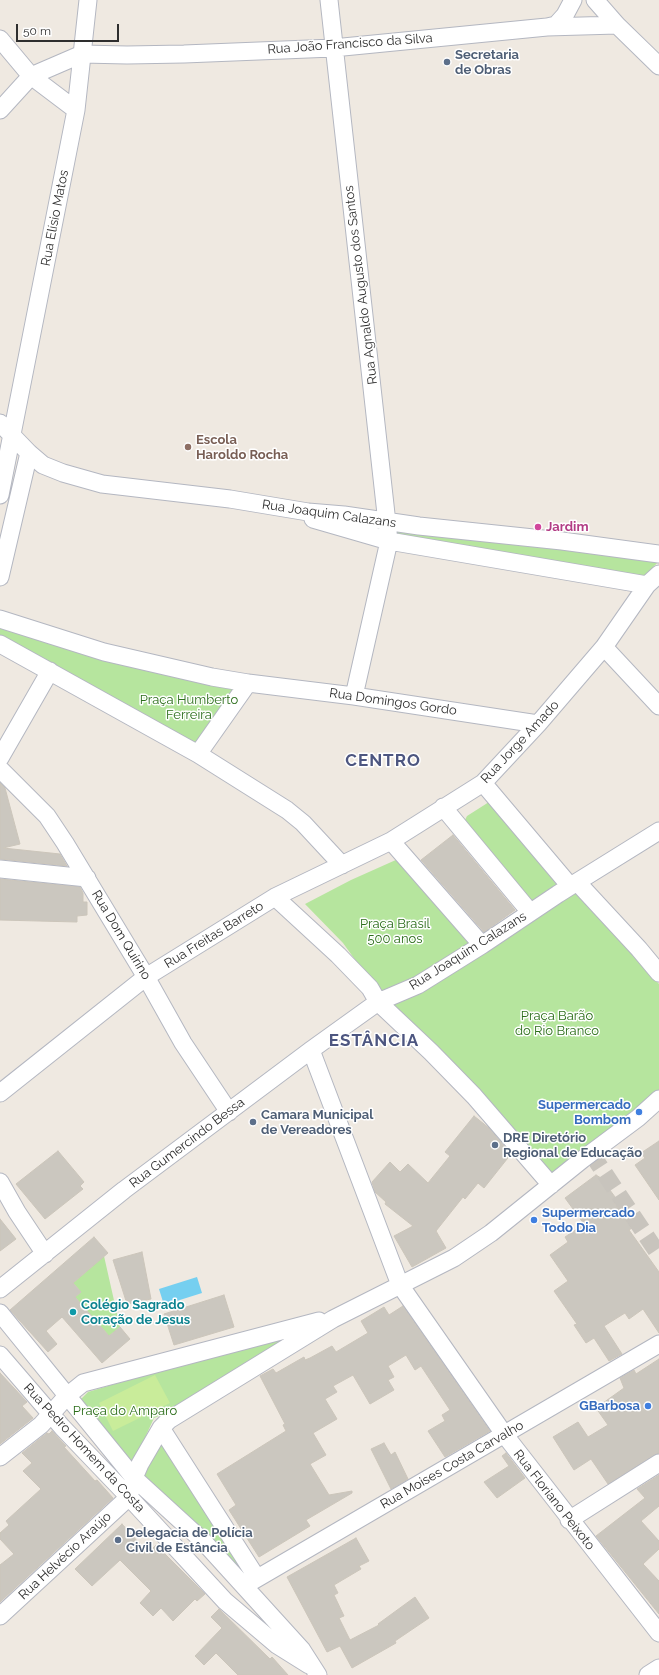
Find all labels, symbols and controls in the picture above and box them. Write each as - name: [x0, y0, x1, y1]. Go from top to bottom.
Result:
- scale bar: [18, 16, 121, 42]
- text: 50 m: [23, 24, 51, 38]
- street label: Rua João Francisco da Silva: [267, 30, 433, 58]
- place label: Secretaria de Obras: [455, 47, 519, 78]
- marker: Secretaria de Obras: [442, 57, 452, 67]
- street label: Rua Elísio Matos: [38, 169, 72, 267]
- street label: Rua Agnaldo Augusto dos Santos: [341, 185, 381, 385]
- place label: Escola Haroldo Rocha: [196, 432, 288, 463]
- marker: Escola Haroldo Rocha: [183, 442, 193, 452]
- street label: Rua Joaquim Calazans: [261, 497, 397, 531]
- place label: Jardim: [546, 519, 588, 535]
- marker: Jardim: [533, 522, 543, 532]
- street label: Rua Domingos Gordo: [328, 685, 458, 719]
- park label: Praça Humberto Ferreira: [140, 692, 238, 723]
- street label: Rua Jorge Amado: [478, 697, 562, 787]
- district label: CENTRO: [345, 751, 421, 771]
- street label: Rua Dom Quirino: [88, 887, 154, 983]
- street label: Rua Freitas Barreto: [162, 898, 266, 972]
- street label: Rua Joaquim Calazans: [407, 909, 529, 993]
- park label: Praça Brasil 500 anos: [360, 916, 430, 947]
- park label: Praça Barão do Rio Branco: [515, 1008, 599, 1039]
- district label: ESTÂNCIA: [329, 1031, 419, 1051]
- street label: Rua Gumercindo Bessa: [126, 1095, 248, 1191]
- place label: Supermercado Bombom: [538, 1097, 631, 1128]
- place label: Camara Municipal de Vereadores: [261, 1107, 373, 1138]
- marker: Supermercado Bombom: [634, 1107, 644, 1117]
- marker: Camara Municipal de Vereadores: [248, 1117, 258, 1127]
- place label: DRE Diretório Regional de Educação: [503, 1130, 642, 1161]
- marker: DRE Diretório Regional de Educação: [490, 1140, 500, 1150]
- place label: Supermercado Todo Dia: [542, 1205, 635, 1236]
- marker: Supermercado Todo Dia: [529, 1215, 539, 1225]
- place label: Colégio Sagrado Coração de Jesus: [81, 1297, 190, 1328]
- marker: Colégio Sagrado Coração de Jesus: [68, 1307, 78, 1317]
- street label: Rua Pedro Homem da Costa: [20, 1380, 148, 1516]
- place label: GBarbosa: [579, 1398, 640, 1414]
- marker: GBarbosa: [643, 1401, 653, 1411]
- park label: Praça do Amparo: [73, 1403, 177, 1419]
- street label: Rua Moises Costa Carvalho: [378, 1418, 526, 1512]
- street label: Rua Floriano Peixoto: [510, 1447, 598, 1553]
- street label: Rua Helvécio Araújo: [15, 1509, 115, 1603]
- place label: Delegacia de Polícia Civil de Estância: [126, 1525, 253, 1556]
- marker: Delegacia de Polícia Civil de Estância: [113, 1535, 123, 1545]

